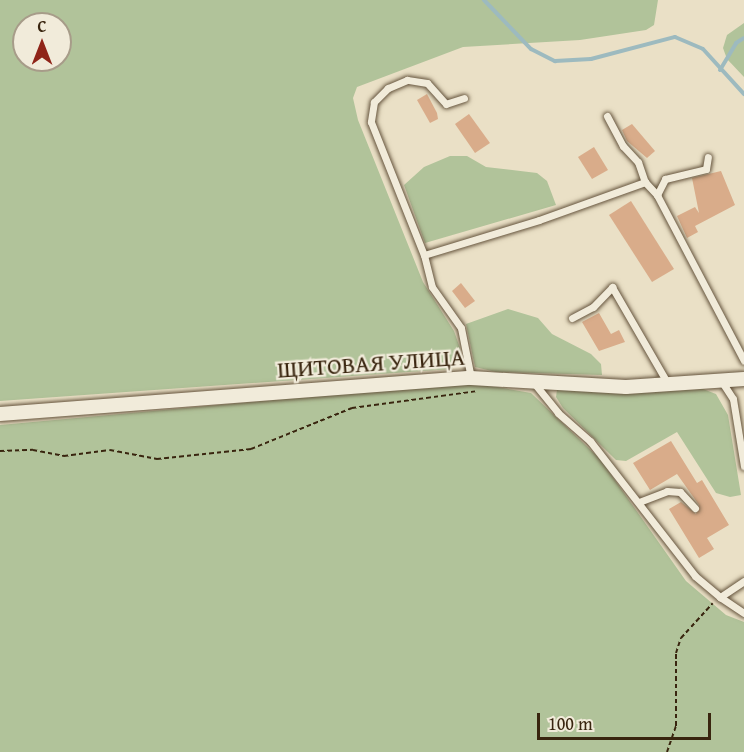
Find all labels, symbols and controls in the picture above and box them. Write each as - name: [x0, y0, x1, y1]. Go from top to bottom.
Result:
- north arrow: [12, 12, 72, 72]
- text: С: [37, 14, 47, 38]
- street label: ЩИТОВАЯ УЛИЦА: [276, 342, 466, 384]
- scale bar: [540, 701, 714, 739]
- text: 100 m: [548, 710, 593, 737]

